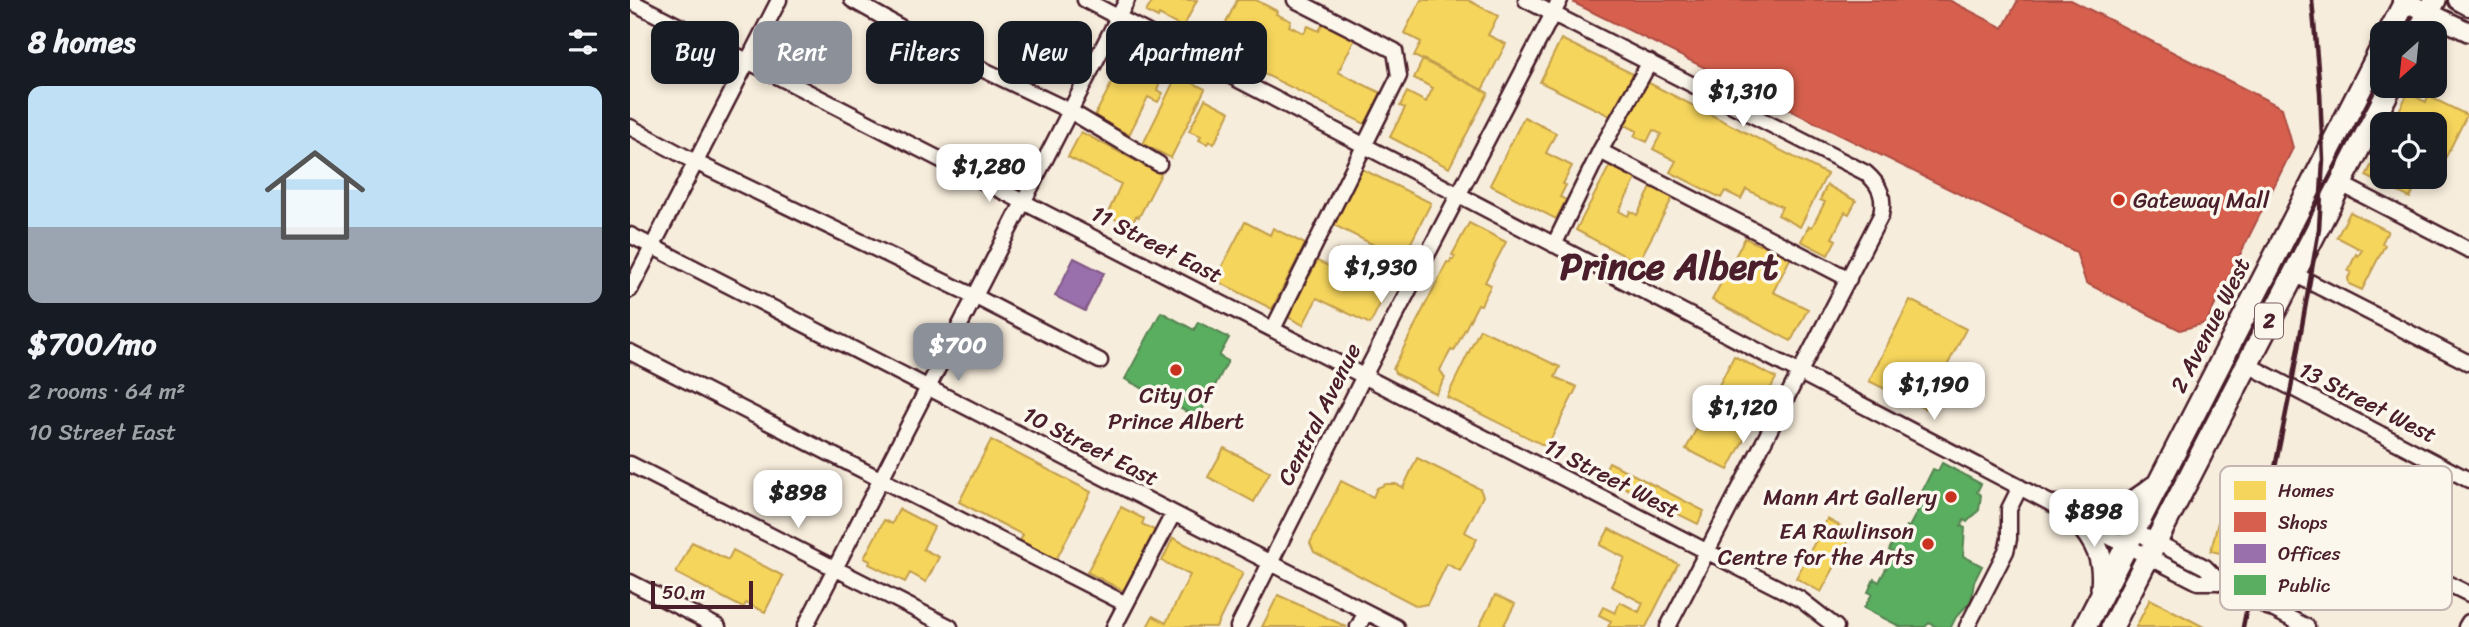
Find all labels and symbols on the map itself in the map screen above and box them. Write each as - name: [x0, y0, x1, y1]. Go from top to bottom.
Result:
- north arrow: [2370, 21, 2446, 98]
- pin: $1,310: [1686, 69, 1800, 129]
- pin: $1,280: [932, 144, 1046, 204]
- place label: Gateway Mall: [2133, 180, 2270, 221]
- marker: Gateway Mall: [2111, 192, 2127, 208]
- street label: 11 Street East: [1084, 194, 1230, 295]
- district label: Prince Albert: [1560, 234, 1778, 299]
- pin: $1,930: [1324, 246, 1438, 305]
- street label: 2 Avenue West: [2159, 250, 2262, 400]
- road number: 2: [2255, 304, 2283, 338]
- pin: $700: [917, 324, 999, 383]
- street label: Central Avenue: [1266, 335, 1373, 493]
- street label: 13 Street West: [2291, 350, 2444, 455]
- marker: City Of Prince Albert: [1168, 362, 1184, 378]
- pin: $1,190: [1877, 362, 1991, 422]
- place label: City Of Prince Albert: [1108, 375, 1244, 442]
- pin: $1,120: [1686, 386, 1800, 445]
- street label: 10 Street East: [1015, 395, 1166, 498]
- street label: 11 Street West: [1537, 427, 1687, 530]
- legend: [2220, 466, 2452, 610]
- pin: $898: [757, 470, 839, 530]
- text: Homes: [2278, 474, 2334, 507]
- place label: Mann Art Gallery: [1763, 477, 1937, 518]
- marker: Mann Art Gallery: [1943, 489, 1959, 505]
- pin: $898: [2053, 490, 2135, 549]
- text: Shops: [2278, 506, 2328, 539]
- place label: EA Rawlinson Centre for the Arts: [1718, 511, 1914, 578]
- marker: EA Rawlinson Centre for the Arts: [1920, 536, 1936, 552]
- text: Offices: [2278, 537, 2341, 570]
- text: Public: [2278, 569, 2331, 602]
- scale bar: [651, 578, 752, 610]

